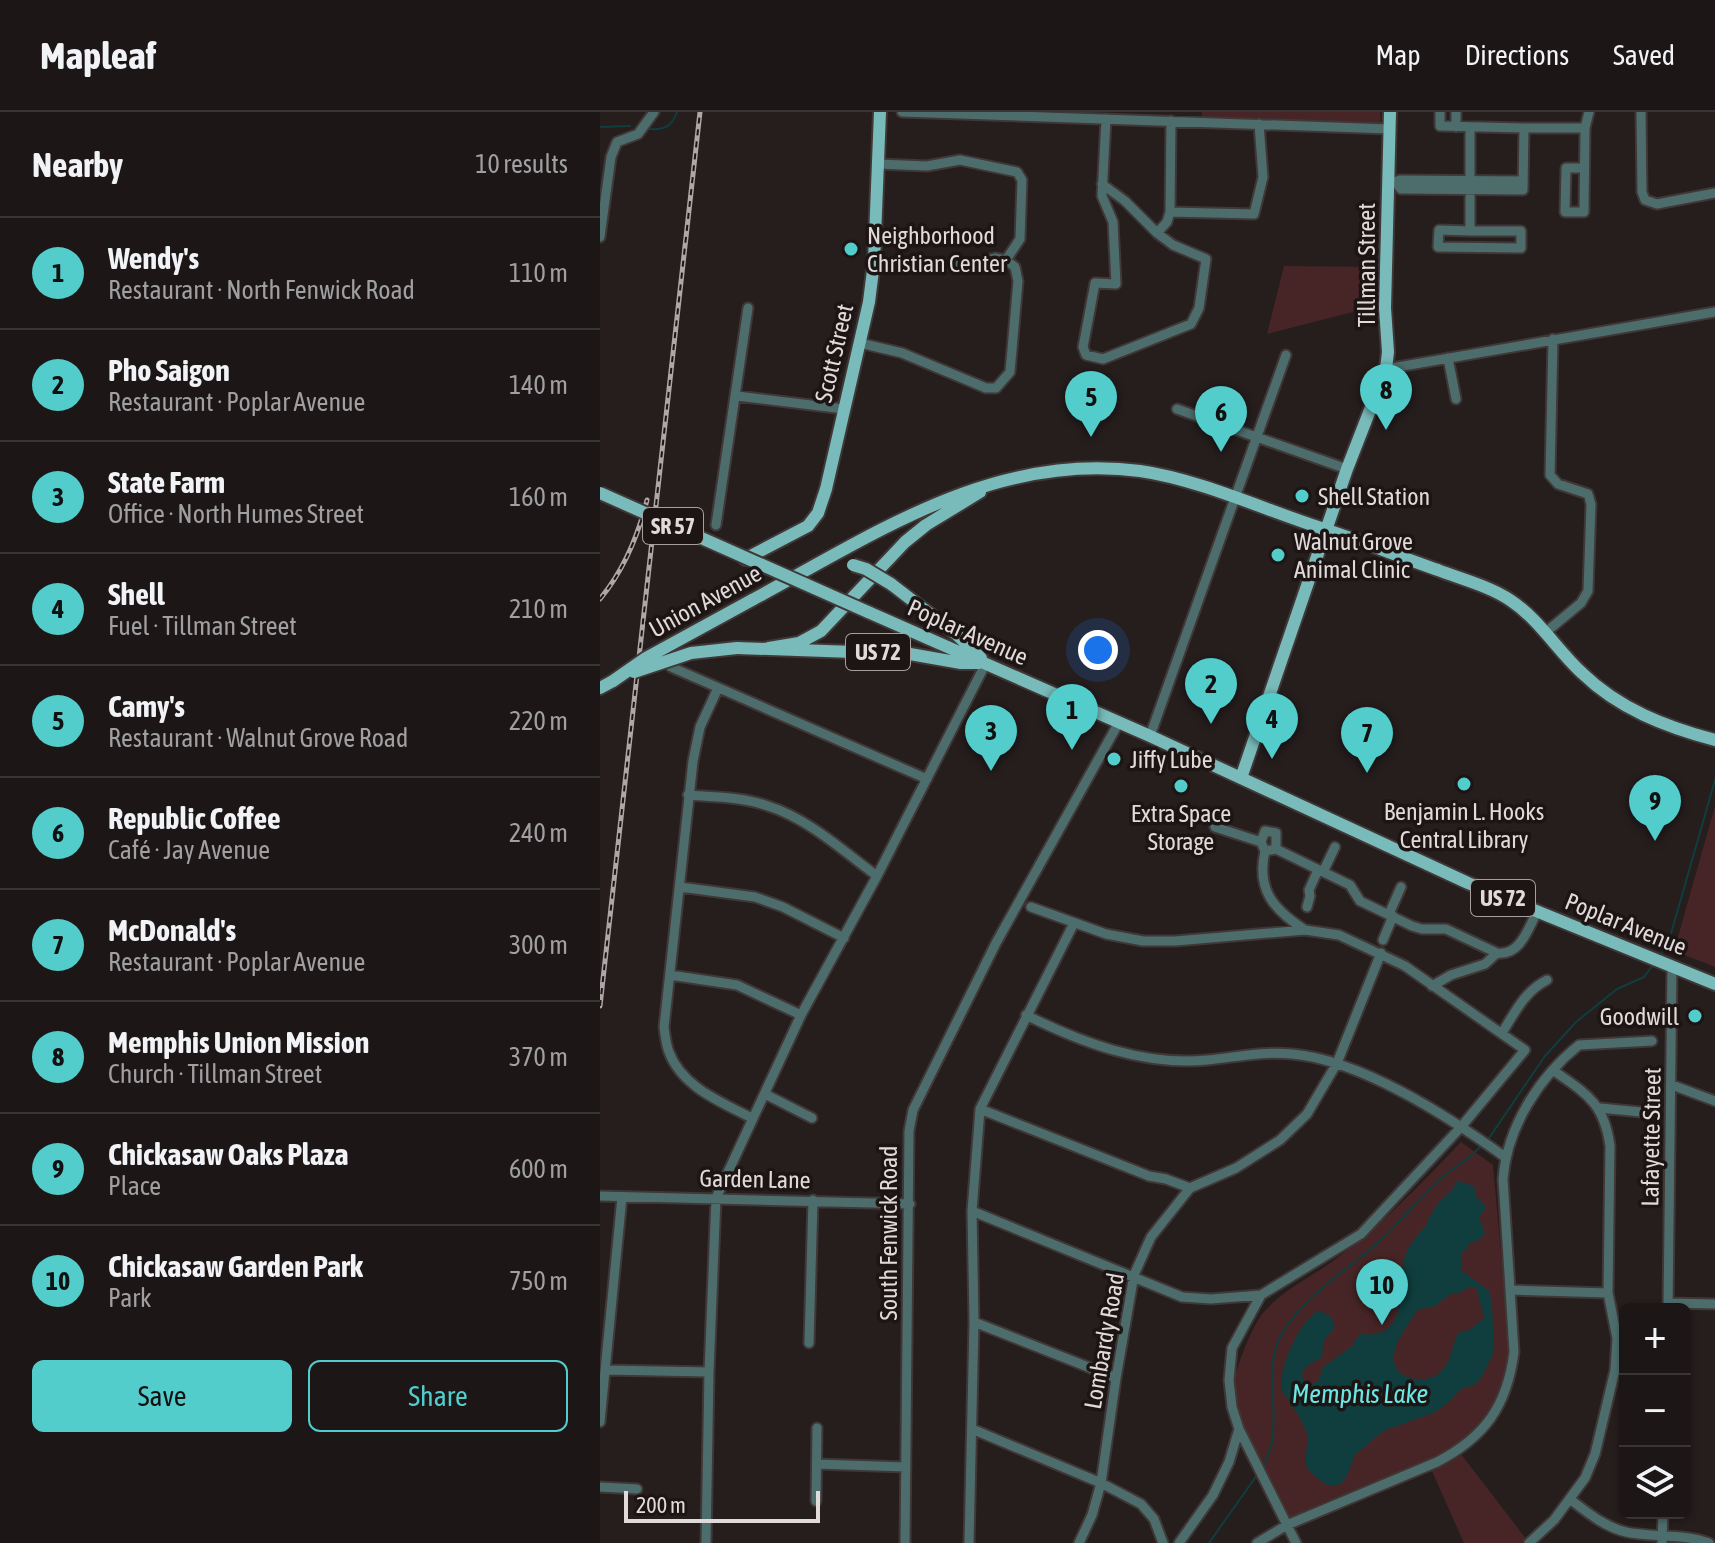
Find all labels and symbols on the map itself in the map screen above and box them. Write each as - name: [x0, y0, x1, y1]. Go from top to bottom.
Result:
- street label: Tillman Street: [1353, 203, 1380, 327]
- place label: Neighborhood Christian Center: [867, 222, 1008, 277]
- marker: Neighborhood Christian Center: [842, 240, 860, 258]
- street label: Scott Street: [810, 301, 858, 405]
- pin: 8: [1360, 364, 1412, 430]
- pin: 5: [1065, 371, 1117, 437]
- pin: 6: [1195, 386, 1247, 452]
- place label: Shell Station: [1318, 483, 1430, 510]
- marker: Shell Station: [1293, 487, 1311, 505]
- road number: SR 57: [643, 508, 703, 544]
- place label: Walnut Grove Animal Clinic: [1294, 528, 1413, 583]
- marker: Walnut Grove Animal Clinic: [1269, 546, 1287, 564]
- street label: Union Avenue: [644, 559, 766, 643]
- street label: Poplar Avenue: [904, 594, 1032, 670]
- your location: [1078, 630, 1118, 670]
- road number: US 72: [846, 634, 910, 670]
- pin: 2: [1185, 658, 1237, 724]
- pin: 1: [1046, 684, 1098, 750]
- pin: 4: [1246, 693, 1298, 759]
- pin: 3: [965, 705, 1017, 771]
- pin: 7: [1341, 707, 1393, 773]
- place label: Jiffy Lube: [1130, 746, 1213, 773]
- marker: Jiffy Lube: [1105, 750, 1123, 768]
- marker: Benjamin L. Hooks Central Library: [1455, 775, 1473, 793]
- pin: 9: [1629, 775, 1681, 841]
- marker: Extra Space Storage: [1172, 777, 1190, 795]
- place label: Benjamin L. Hooks Central Library: [1384, 798, 1544, 853]
- place label: Extra Space Storage: [1131, 800, 1231, 855]
- road number: US 72: [1471, 880, 1535, 916]
- street label: Poplar Avenue: [1561, 887, 1691, 961]
- place label: Goodwill: [1600, 1003, 1680, 1030]
- marker: Goodwill: [1686, 1007, 1704, 1025]
- street label: Lafayette Street: [1636, 1067, 1666, 1207]
- street label: South Fenwick Road: [875, 1146, 902, 1320]
- street label: Garden Lane: [699, 1165, 811, 1193]
- pin: 10: [1356, 1259, 1408, 1325]
- street label: Lombardy Road: [1079, 1271, 1129, 1411]
- water label: Memphis Lake: [1292, 1379, 1428, 1409]
- scale bar: [624, 1487, 820, 1523]

